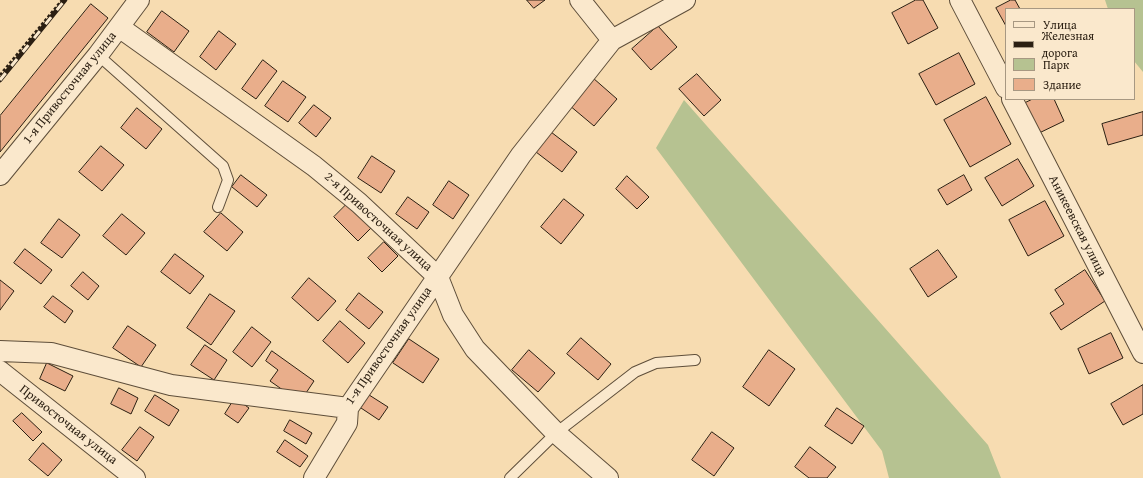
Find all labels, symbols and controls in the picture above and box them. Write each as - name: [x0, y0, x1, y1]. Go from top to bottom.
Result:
- legend: [1005, 8, 1135, 100]
- text: Улица: [1043, 16, 1077, 33]
- text: Железная дорога: [1042, 27, 1094, 61]
- street label: 1-я Привосточная улица: [20, 29, 120, 147]
- text: Парк: [1043, 56, 1069, 73]
- text: Здание: [1043, 76, 1081, 93]
- street label: 2-я Привосточная улица: [321, 169, 435, 275]
- street label: Аникеевская улица: [1045, 173, 1109, 279]
- street label: 1-я Привосточная улица: [342, 284, 436, 408]
- street label: Привосточная улица: [16, 382, 120, 468]

